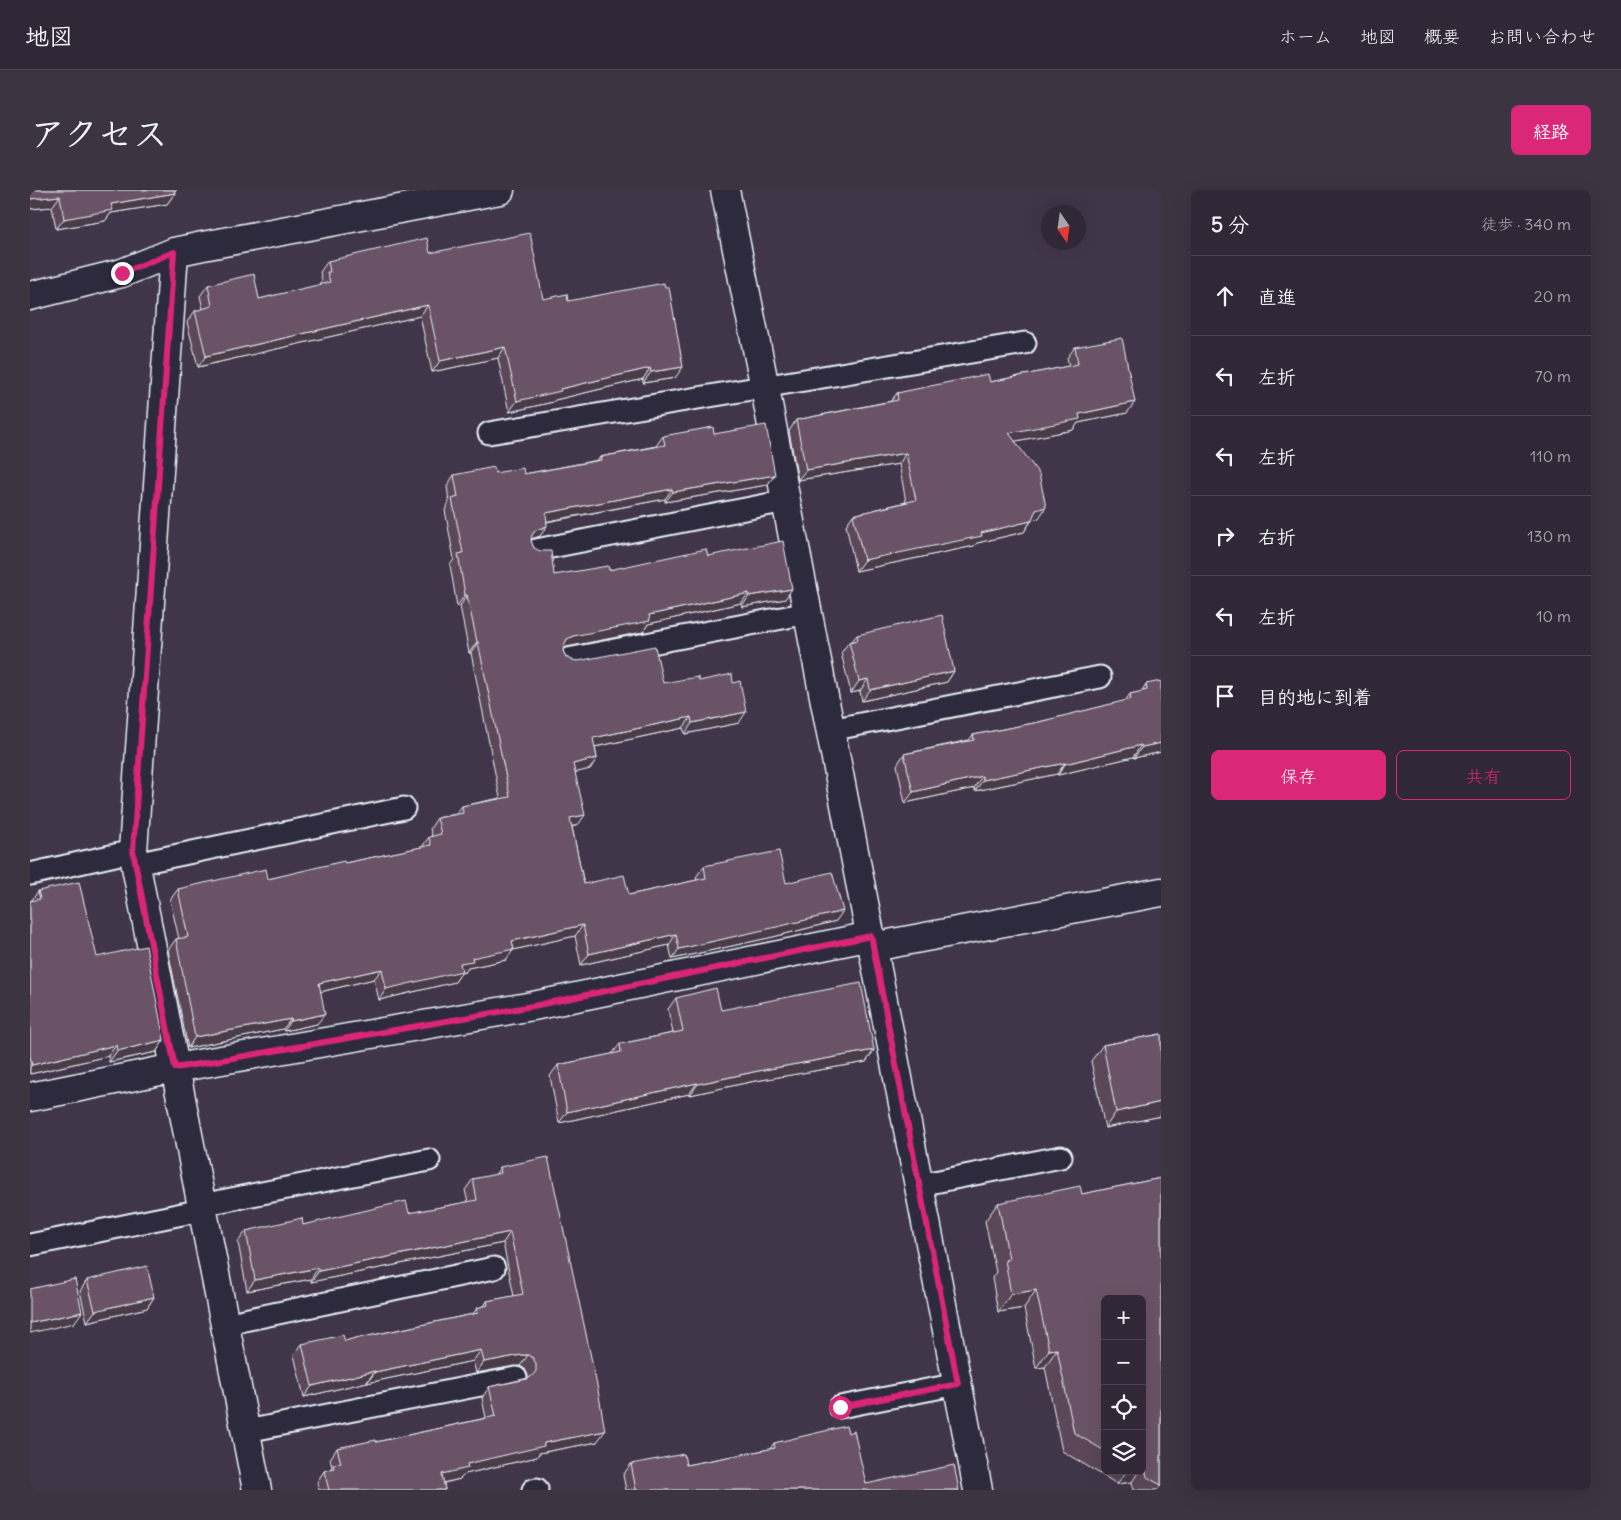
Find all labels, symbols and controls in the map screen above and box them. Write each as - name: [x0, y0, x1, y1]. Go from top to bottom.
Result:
- text: 地図: [25, 21, 73, 51]
- text: ホーム: [1279, 25, 1332, 48]
- text: 地図: [1360, 25, 1396, 48]
- text: 概要: [1424, 25, 1460, 48]
- text: お問い合わせ: [1488, 25, 1596, 48]
- button: 経路: [1511, 105, 1591, 155]
- text: アクセス: [30, 111, 168, 155]
- north arrow: [1041, 205, 1086, 250]
- text: 5 分: [1211, 211, 1249, 238]
- text: 徒歩 · 340 m: [1481, 214, 1571, 234]
- route end: [111, 262, 134, 285]
- icon: ahead: [1211, 282, 1239, 310]
- text: 直進: [1258, 285, 1296, 309]
- text: 20 m: [1534, 286, 1571, 306]
- icon: left: [1211, 362, 1239, 390]
- text: 左折: [1258, 365, 1296, 389]
- text: 70 m: [1535, 366, 1571, 386]
- icon: left: [1211, 442, 1239, 470]
- text: 左折: [1258, 445, 1296, 469]
- text: 110 m: [1530, 446, 1571, 466]
- icon: right: [1211, 522, 1239, 550]
- text: 右折: [1258, 525, 1296, 549]
- text: 130 m: [1527, 526, 1571, 546]
- icon: left: [1211, 602, 1239, 630]
- text: 左折: [1258, 605, 1296, 629]
- text: 10 m: [1536, 606, 1571, 626]
- icon: arrive: [1211, 682, 1239, 710]
- text: 目的地に到着: [1258, 685, 1372, 709]
- button: 保存: [1211, 750, 1386, 800]
- button: 共有: [1396, 750, 1571, 800]
- map controls: [1101, 1295, 1146, 1475]
- button: +: [1101, 1295, 1146, 1340]
- button: −: [1101, 1340, 1146, 1385]
- button: locate: [1101, 1385, 1146, 1430]
- route start: [829, 1396, 852, 1419]
- button: layers: [1101, 1430, 1146, 1475]

